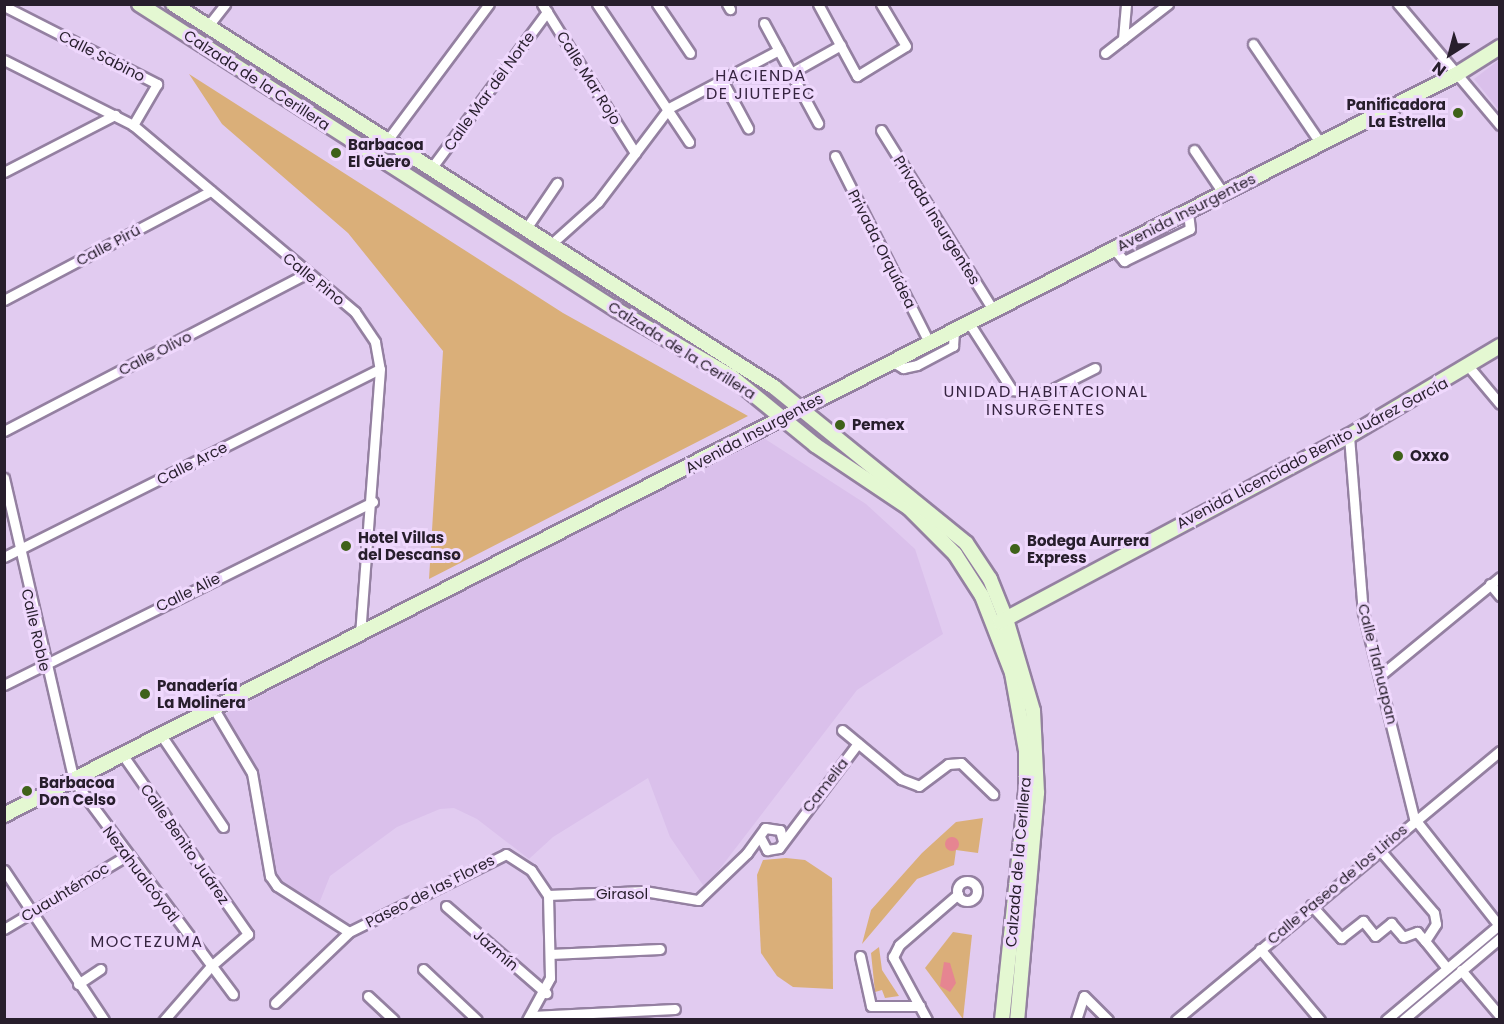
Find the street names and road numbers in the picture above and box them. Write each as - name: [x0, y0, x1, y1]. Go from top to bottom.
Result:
- street label: Calzada de la Cerillera: [181, 26, 333, 134]
- street label: Calle Sabino: [56, 27, 148, 85]
- street label: Calle Mar del Norte: [440, 28, 538, 154]
- street label: Calle Mar Rojo: [553, 28, 625, 128]
- street label: Privada Insurgentes: [890, 152, 984, 288]
- street label: Avenida Insurgentes: [1114, 169, 1258, 255]
- street label: Privada Orquídea: [844, 186, 920, 312]
- street label: Calle Pirú: [73, 221, 143, 269]
- street label: Calle Pino: [280, 249, 348, 309]
- street label: Calzada de la Cerillera: [605, 297, 759, 403]
- street label: Calle Olivo: [115, 327, 195, 379]
- street label: Avenida Licenciado Benito Juárez García: [1173, 373, 1451, 533]
- street label: Avenida Insurgentes: [682, 389, 826, 477]
- street label: Calle Arce: [154, 438, 230, 488]
- street label: Calle Alie: [153, 569, 223, 615]
- street label: Calle Roble: [18, 587, 54, 673]
- street label: Calle Tlahuapan: [1354, 602, 1402, 726]
- street label: Camelia: [798, 754, 852, 816]
- street label: Calzada de la Cerillera: [1002, 776, 1034, 948]
- street label: Calle Benito Juárez: [137, 780, 233, 908]
- street label: Calle Paseo de los Lirios: [1263, 820, 1411, 948]
- street label: Nezahualcóyotl: [99, 822, 183, 926]
- street label: Paseo de las Flores: [363, 851, 497, 931]
- street label: Cuauhtémoc: [18, 859, 112, 925]
- street label: Girasol: [596, 885, 648, 903]
- street label: Jazmín: [470, 926, 522, 974]

